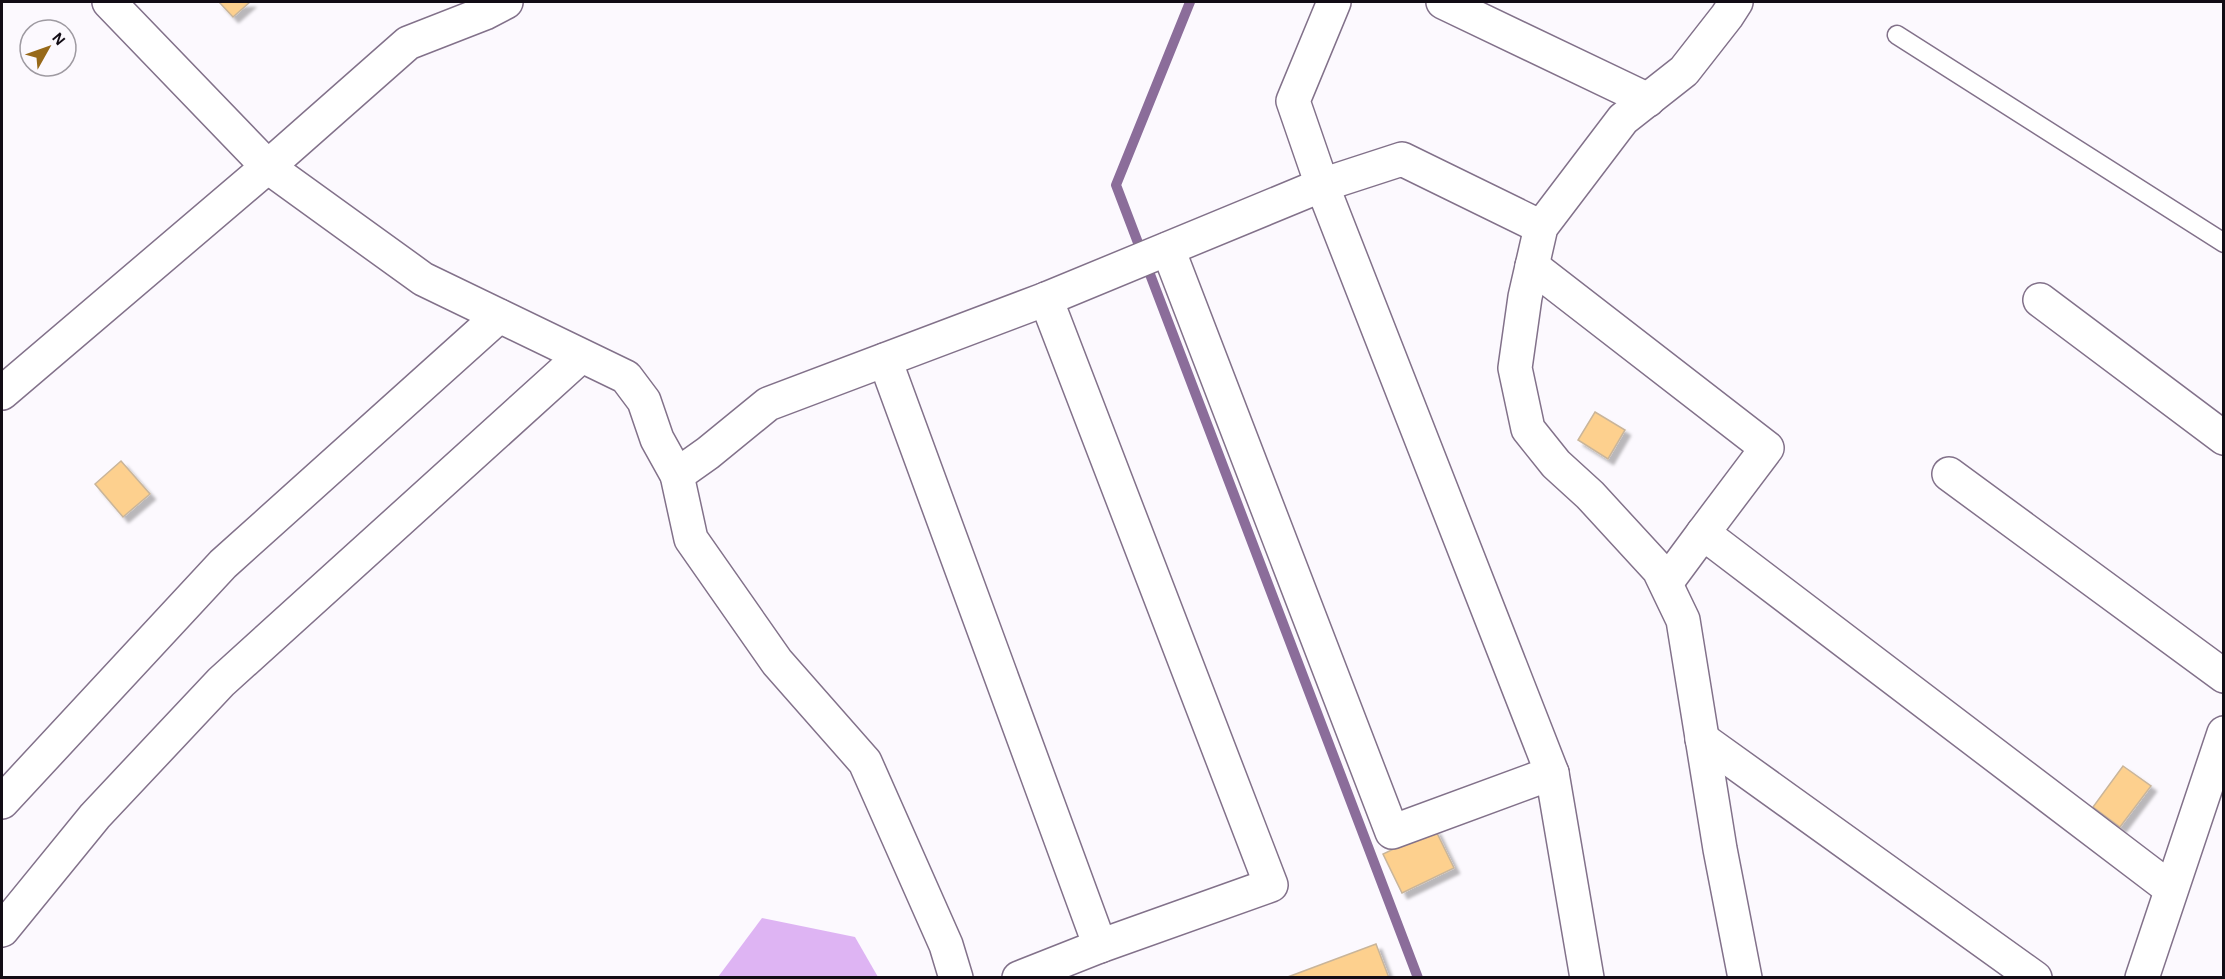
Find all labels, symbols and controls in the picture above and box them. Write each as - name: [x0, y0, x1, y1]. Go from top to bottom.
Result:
- north arrow: [18, 18, 78, 78]
- text: N: [49, 30, 68, 48]

